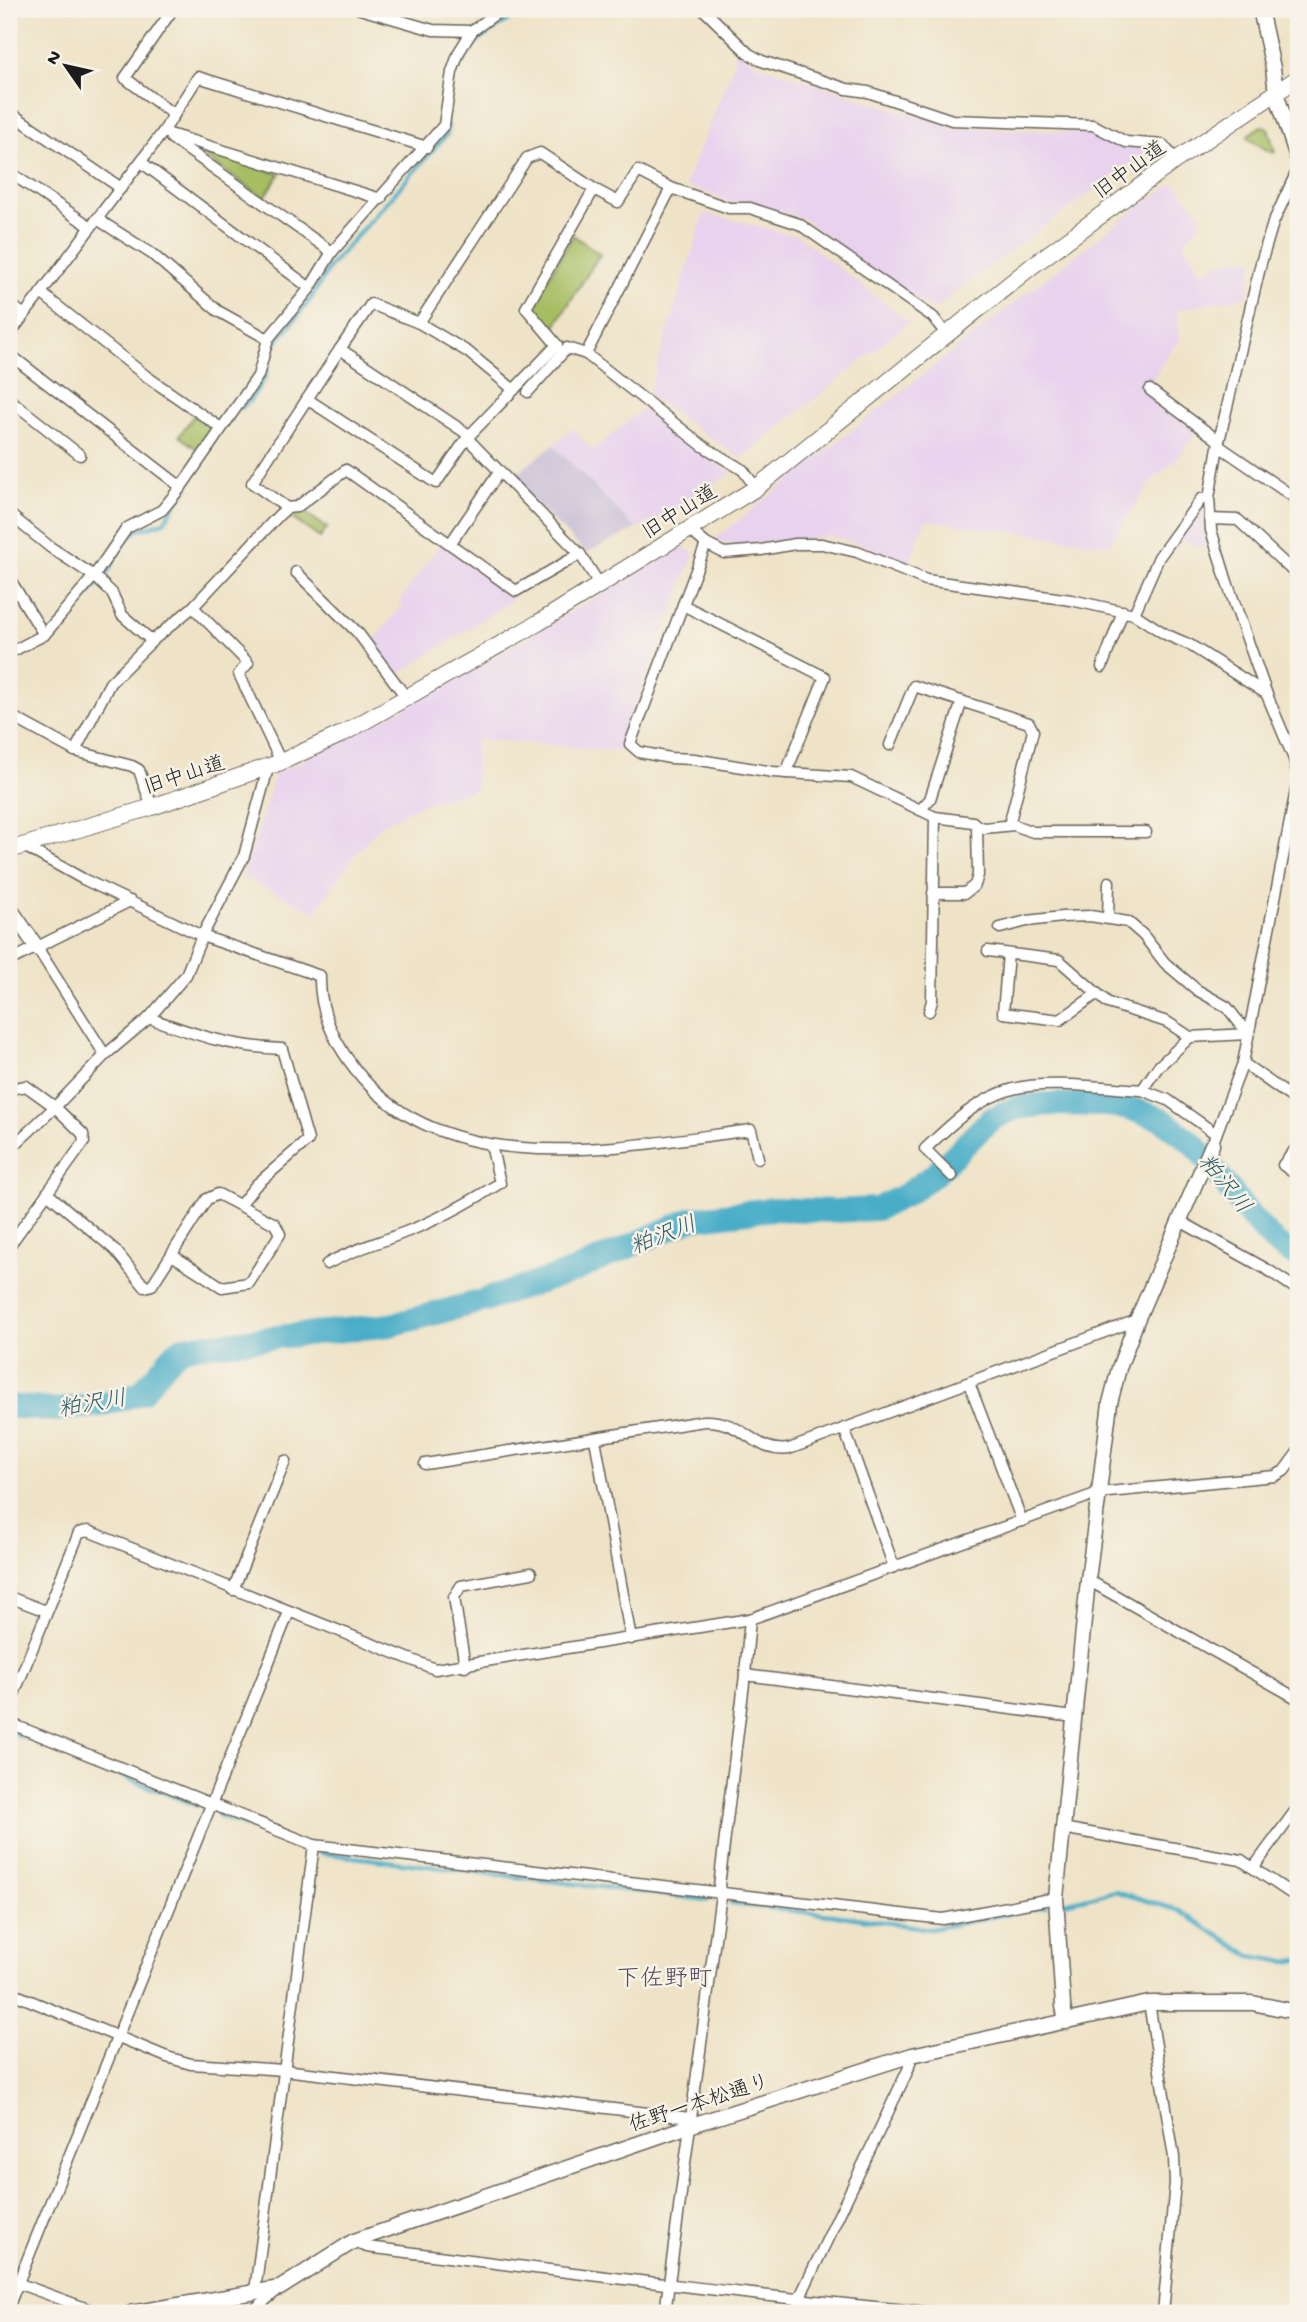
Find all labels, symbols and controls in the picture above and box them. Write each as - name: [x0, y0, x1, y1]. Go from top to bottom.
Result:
- north arrow: [32, 32, 102, 102]
- text: N: [42, 47, 68, 70]
- street label: 旧中山道: [1089, 135, 1172, 207]
- street label: 旧中山道: [638, 479, 723, 547]
- street label: 旧中山道: [141, 751, 229, 802]
- water label: 粕沢川: [1191, 1150, 1255, 1221]
- water label: 粕沢川: [627, 1212, 701, 1262]
- water label: 粕沢川: [56, 1386, 129, 1425]
- district label: 下佐野町: [616, 1966, 712, 1995]
- street label: 佐野一本松通り: [626, 2070, 774, 2140]

